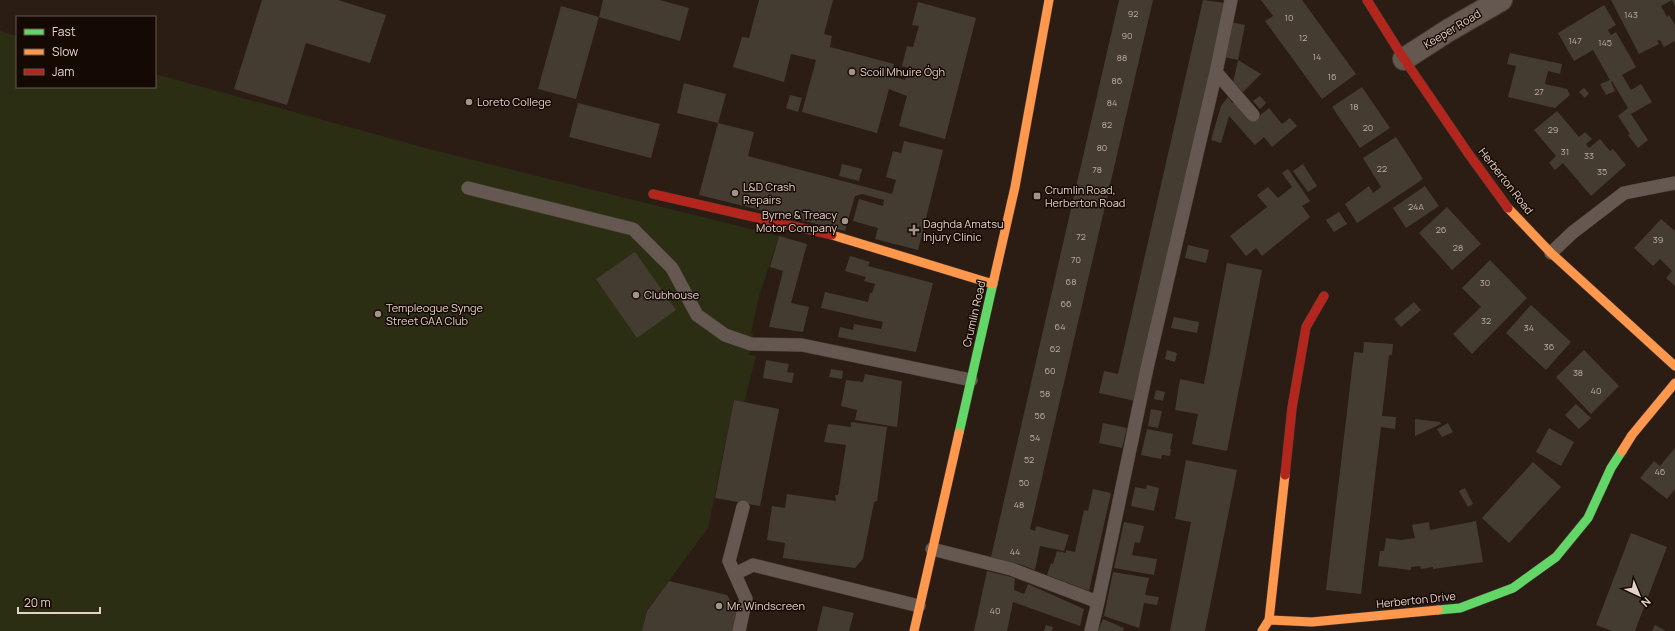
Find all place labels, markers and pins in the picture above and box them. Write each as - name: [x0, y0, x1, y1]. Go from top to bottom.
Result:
- place label: Scoil Mhuire Ógh: [860, 64, 945, 79]
- marker: Scoil Mhuire Ógh: [847, 67, 857, 77]
- place label: Loreto College: [477, 94, 552, 109]
- marker: Loreto College: [464, 97, 474, 107]
- place label: L&D Crash Repairs: [743, 179, 795, 207]
- place label: Crumlin Road, Herberton Road: [1045, 182, 1125, 210]
- marker: L&D Crash Repairs: [730, 188, 740, 198]
- marker: Crumlin Road, Herberton Road: [1032, 191, 1042, 201]
- place label: Byrne & Treacy Motor Company: [756, 207, 837, 235]
- marker: Byrne & Treacy Motor Company: [840, 216, 850, 226]
- place label: Daghda Amatsu Injury Clinic: [923, 216, 1004, 244]
- marker: Daghda Amatsu Injury Clinic: [908, 224, 920, 236]
- place label: Clubhouse: [644, 287, 700, 302]
- marker: Clubhouse: [631, 290, 641, 300]
- place label: Templeogue Synge Street GAA Club: [386, 300, 483, 328]
- marker: Templeogue Synge Street GAA Club: [373, 309, 383, 319]
- place label: Mr. Windscreen: [727, 598, 805, 613]
- marker: Mr. Windscreen: [714, 601, 724, 611]

